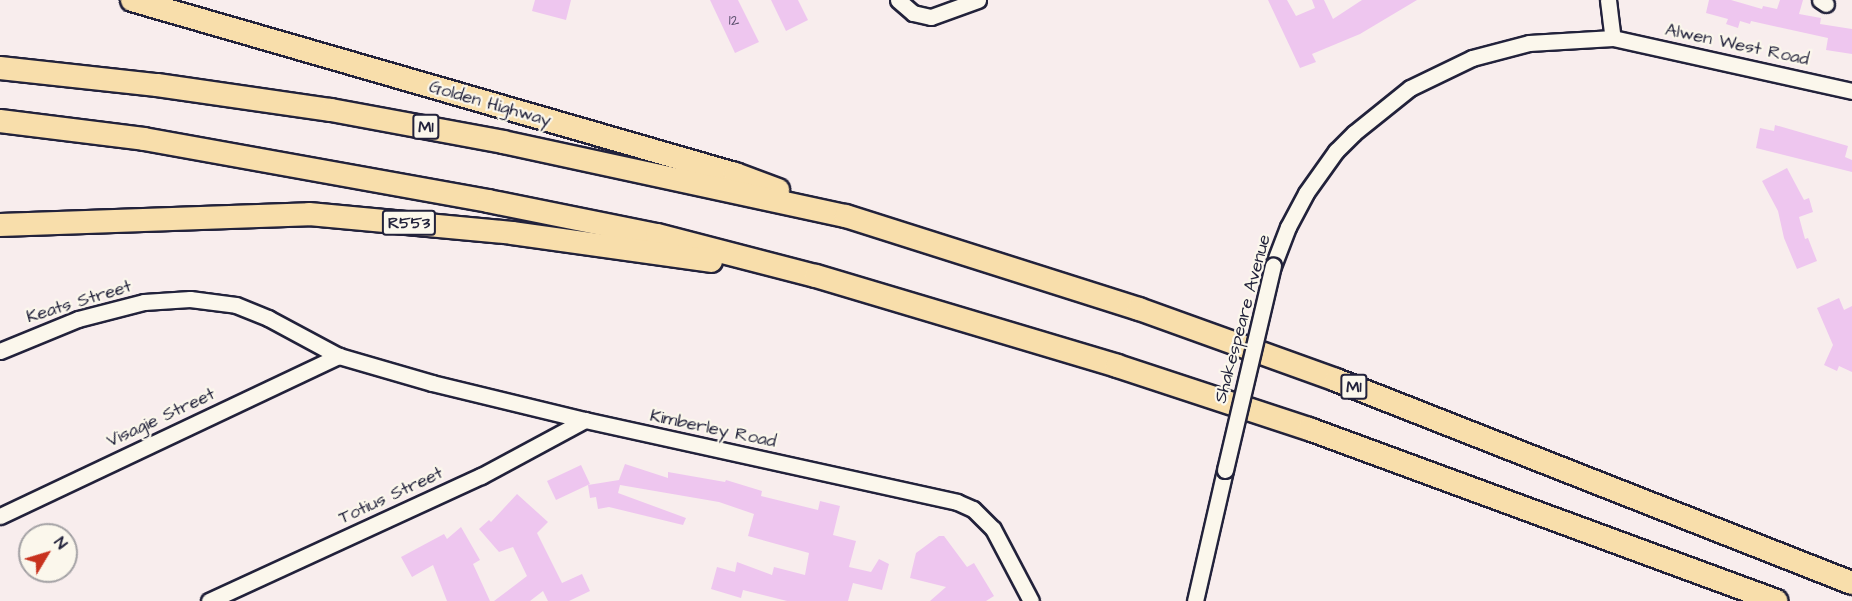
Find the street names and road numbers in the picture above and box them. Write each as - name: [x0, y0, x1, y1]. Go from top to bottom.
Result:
- street label: Alwen West Road: [1663, 19, 1811, 71]
- street label: Golden Highway: [426, 76, 554, 132]
- road number: M1: [411, 114, 441, 140]
- road number: R553: [380, 210, 438, 236]
- street label: Shakespeare Avenue: [1210, 232, 1276, 406]
- street label: Keats Street: [24, 276, 134, 328]
- road number: M1: [1339, 374, 1369, 400]
- street label: Visagie Street: [104, 384, 218, 452]
- street label: Kimberley Road: [648, 405, 778, 453]
- street label: Totius Street: [336, 462, 446, 530]

